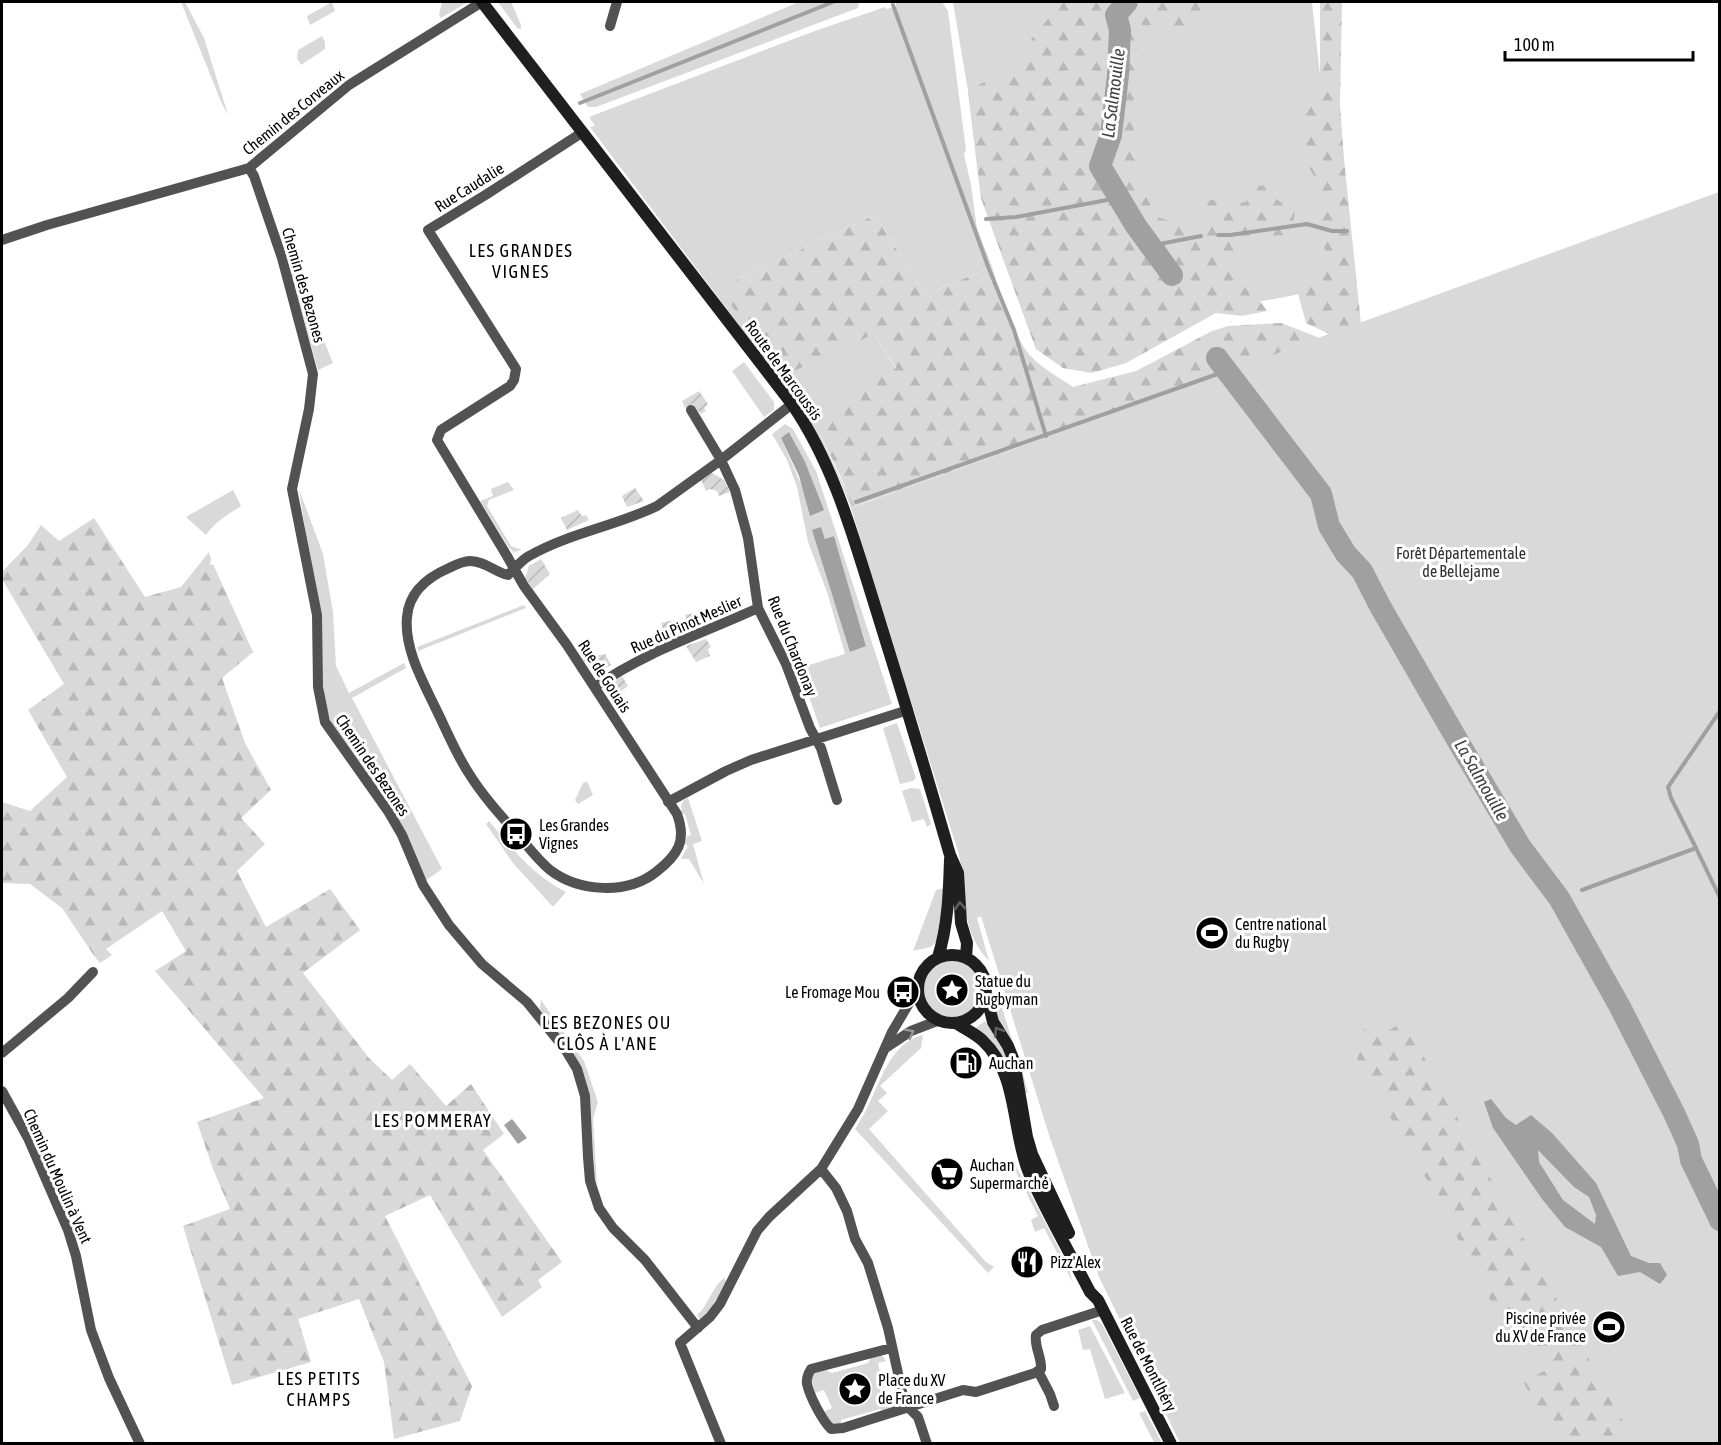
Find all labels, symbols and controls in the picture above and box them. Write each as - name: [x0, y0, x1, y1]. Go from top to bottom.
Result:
- scale bar: [1505, 24, 1692, 62]
- text: 100 m: [1514, 34, 1555, 55]
- water label: La Salmouille: [1097, 47, 1129, 139]
- street label: Chemin des Corveaux: [239, 65, 348, 158]
- street label: Rue Caudalie: [431, 159, 507, 215]
- street label: Chemin des Bezones: [279, 225, 329, 345]
- district label: LES GRANDES VIGNES: [469, 240, 573, 282]
- street label: Route de Marcoussis: [742, 317, 826, 424]
- park label: Forêt Départementale de Bellejame: [1396, 544, 1526, 581]
- street label: Rue du Pinot Meslier: [628, 591, 744, 657]
- street label: Rue du Chardonay: [764, 593, 821, 700]
- street label: Rue de Gouais: [575, 636, 635, 716]
- street label: Chemin des Bezones: [332, 711, 414, 820]
- water label: La Salmouille: [1450, 736, 1514, 824]
- bus stop icon: Les Grandes Vignes: [498, 816, 534, 852]
- place label: Les Grandes Vignes: [539, 816, 609, 853]
- one-way arrow: [954, 901, 967, 910]
- sports icon: Centre national du Rugby: [1194, 915, 1230, 951]
- place label: Centre national du Rugby: [1235, 915, 1327, 952]
- place icon: Statue du Rugbyman: [934, 972, 970, 1008]
- place label: Statue du Rugbyman: [975, 972, 1038, 1009]
- bus stop icon: Le Fromage Mou: [885, 974, 921, 1010]
- place label: Le Fromage Mou: [785, 983, 880, 1002]
- district label: LES BEZONES OU CLÔS À L'ANE: [542, 1012, 672, 1054]
- one-way arrow: [995, 1026, 1006, 1037]
- one-way arrow: [904, 1028, 915, 1040]
- fuel station icon: Auchan: [948, 1045, 984, 1081]
- place label: Auchan: [989, 1054, 1033, 1072]
- street label: Chemin du Moulin à Vent: [20, 1106, 96, 1246]
- district label: LES POMMERAY: [374, 1110, 492, 1131]
- supermarket icon: Auchan Supermarché: [929, 1156, 965, 1192]
- place label: Auchan Supermarché: [970, 1156, 1049, 1193]
- restaurant icon: Pizz'Alex: [1009, 1244, 1045, 1280]
- place label: Pizz'Alex: [1050, 1253, 1101, 1271]
- place label: Piscine privée du XV de France: [1495, 1309, 1586, 1345]
- sports icon: Piscine privée du XV de France: [1591, 1309, 1627, 1345]
- street label: Rue de Montlhéry: [1117, 1314, 1181, 1415]
- district label: LES PETITS CHAMPS: [277, 1368, 361, 1410]
- place icon: Place du XV de France: [837, 1371, 873, 1407]
- place label: Place du XV de France: [878, 1371, 946, 1407]

